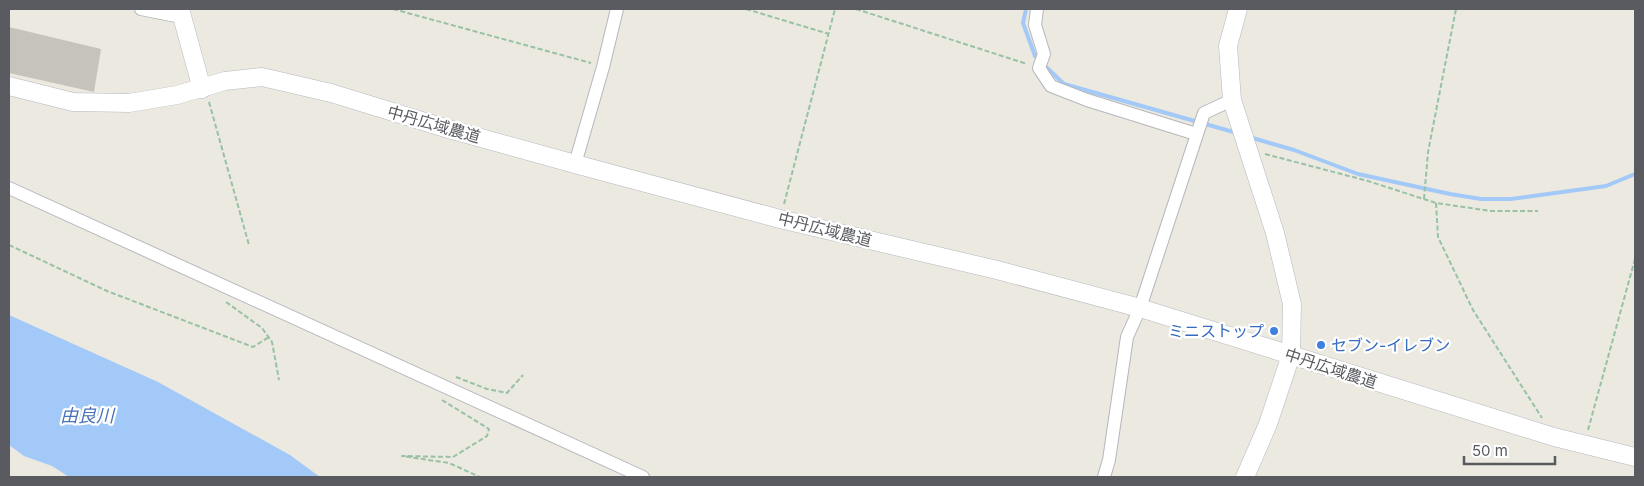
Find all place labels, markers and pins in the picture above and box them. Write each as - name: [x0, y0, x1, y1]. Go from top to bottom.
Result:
- place label: ミニストップ: [1168, 321, 1264, 341]
- marker: ミニストップ: [1268, 325, 1280, 337]
- place label: セブン-イレブン: [1331, 335, 1450, 355]
- marker: セブン-イレブン: [1315, 339, 1327, 351]

